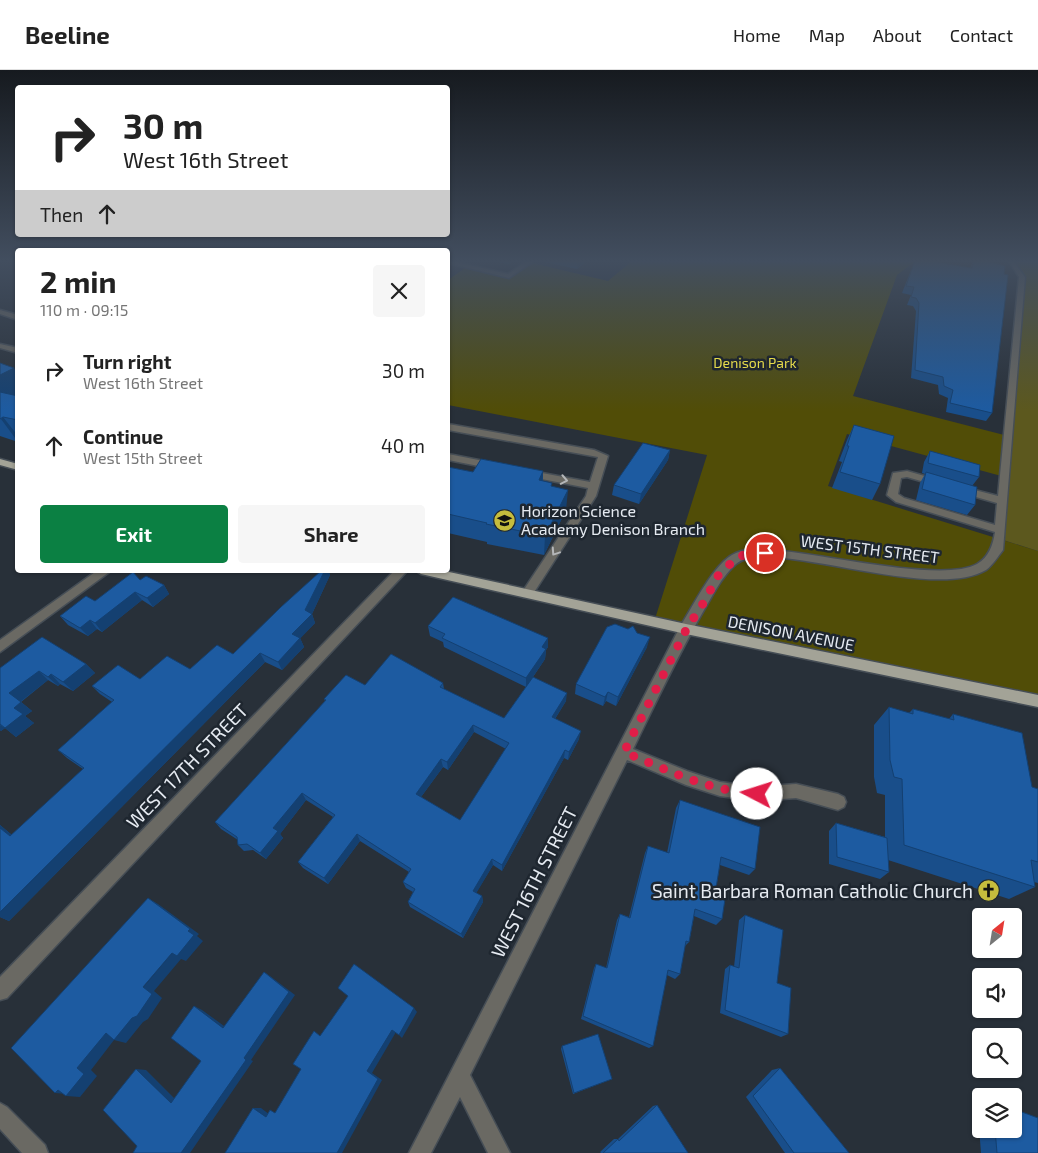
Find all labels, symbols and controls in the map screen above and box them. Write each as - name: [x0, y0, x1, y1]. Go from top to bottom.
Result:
- text: Beeline: [25, 20, 110, 49]
- text: Home: [733, 24, 781, 46]
- text: Map: [809, 24, 845, 46]
- text: About: [873, 24, 922, 46]
- text: Contact: [950, 24, 1013, 46]
- text: 30 m: [123, 104, 203, 146]
- icon: right: [40, 105, 105, 170]
- text: West 16th Street: [123, 146, 288, 172]
- icon: ahead: [93, 200, 121, 228]
- text: Then: [40, 203, 83, 226]
- text: 2 min: [40, 263, 117, 299]
- button: close: [373, 265, 425, 317]
- text: 110 m · 09:15: [40, 300, 128, 319]
- text: Turn right: [83, 350, 171, 373]
- park label: Denison Park: [713, 354, 797, 371]
- icon: right: [40, 357, 68, 385]
- text: 30 m: [382, 359, 425, 382]
- text: West 16th Street: [83, 373, 203, 392]
- text: Continue: [83, 425, 163, 448]
- icon: ahead: [40, 432, 68, 460]
- text: 40 m: [381, 434, 425, 457]
- text: West 15th Street: [83, 448, 203, 467]
- one-way arrow: [560, 475, 568, 485]
- place label: Horizon Science Academy Denison Branch: [521, 501, 705, 538]
- button: Exit: [40, 505, 228, 563]
- button: Share: [238, 505, 425, 563]
- school or university icon: Horizon Science Academy Denison Branch: [493, 508, 517, 532]
- street label: WEST 15TH STREET: [800, 531, 940, 566]
- pin: [744, 532, 786, 574]
- icon: arrive: [751, 539, 779, 567]
- one-way arrow: [552, 546, 561, 555]
- street label: DENISON AVENUE: [726, 611, 856, 654]
- street label: WEST 17TH STREET: [121, 698, 252, 833]
- position arrow: [730, 767, 782, 819]
- street label: WEST 16TH STREET: [486, 802, 582, 961]
- place label: Saint Barbara Roman Catholic Church: [652, 879, 973, 902]
- church icon: Saint Barbara Roman Catholic Church: [977, 879, 1001, 903]
- north arrow: [972, 908, 1022, 958]
- map controls: [972, 908, 1022, 1138]
- button: sound: [972, 968, 1022, 1018]
- button: search: [972, 1028, 1022, 1078]
- button: layers: [972, 1088, 1022, 1138]

